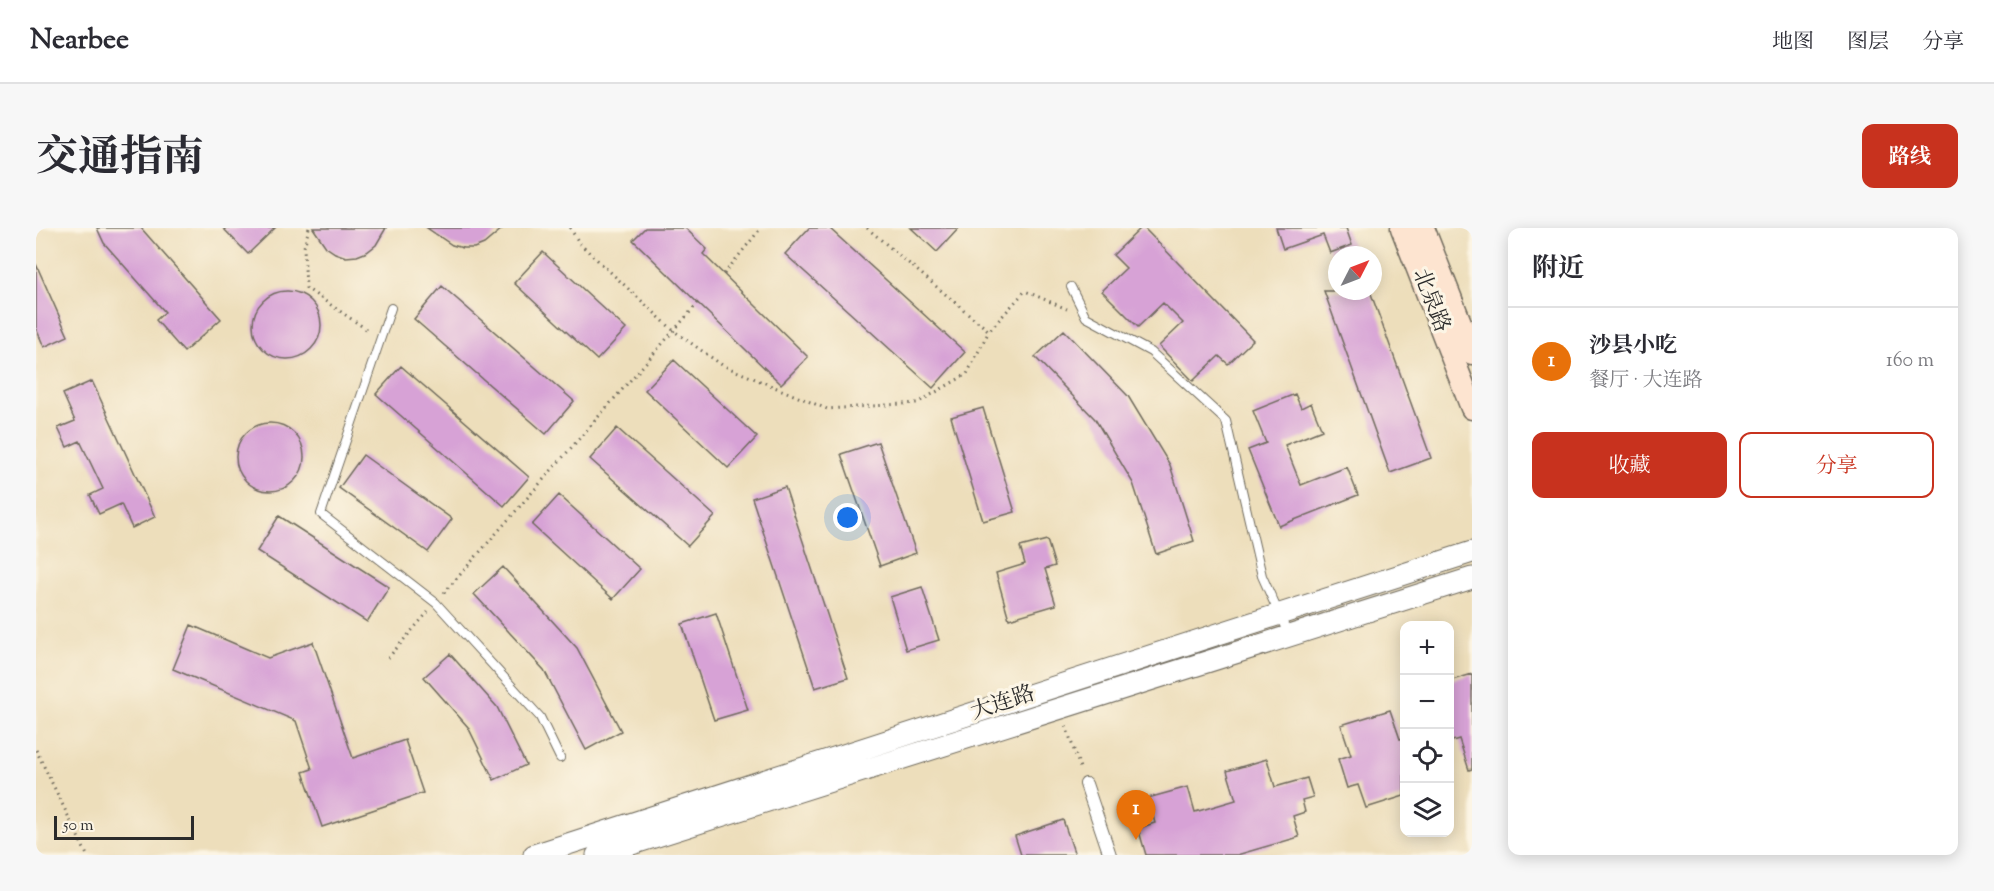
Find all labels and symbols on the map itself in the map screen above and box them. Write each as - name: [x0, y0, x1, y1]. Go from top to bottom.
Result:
- north arrow: [1328, 246, 1382, 300]
- street label: 北泉路: [1403, 264, 1457, 338]
- your location: [833, 503, 862, 532]
- street label: 大连路: [967, 679, 1039, 729]
- pin: 1: [1116, 790, 1156, 840]
- scale bar: [54, 813, 194, 840]

